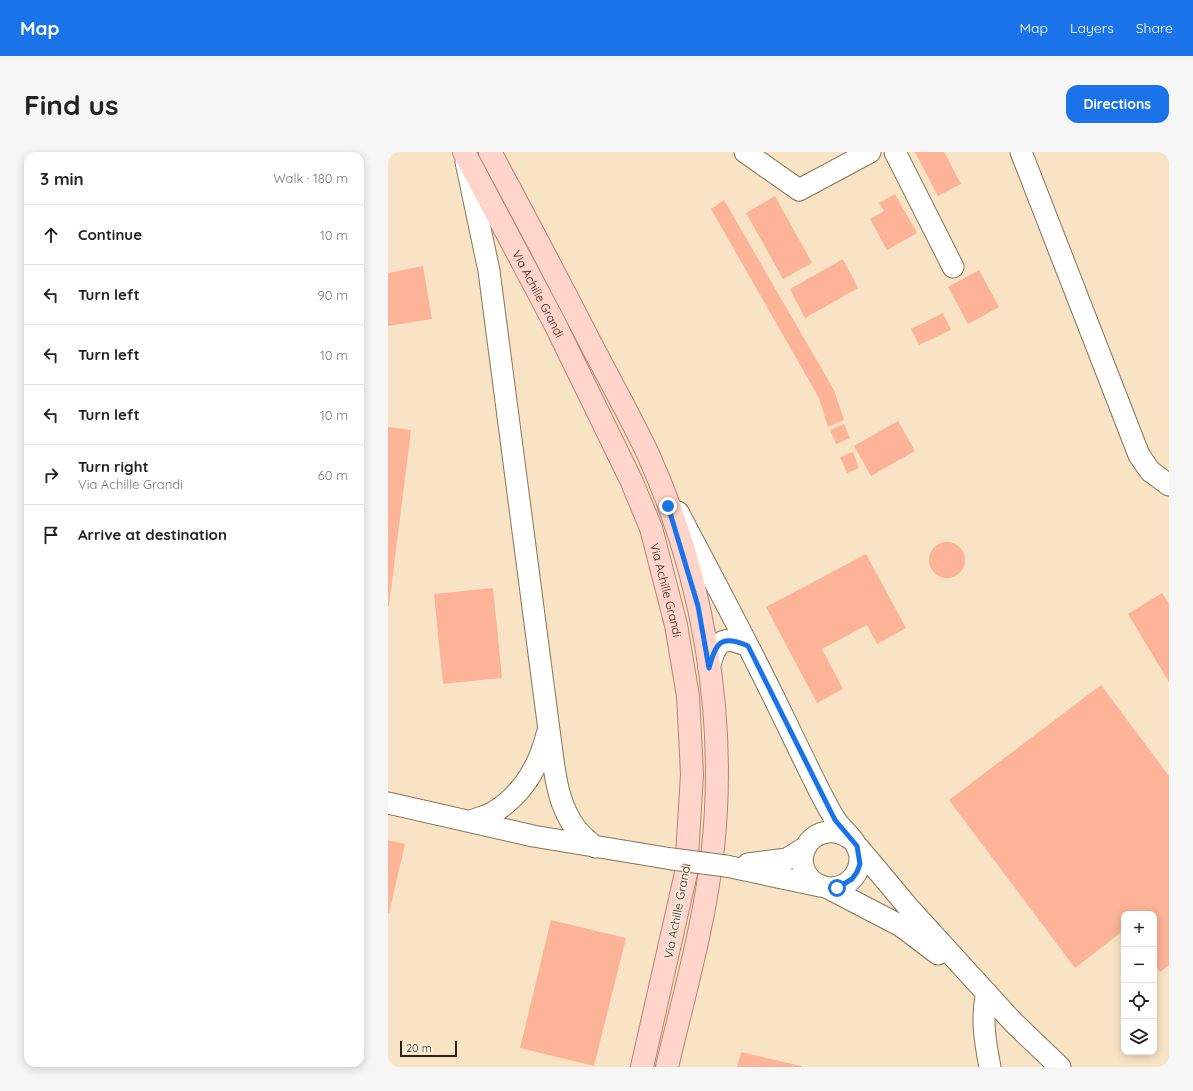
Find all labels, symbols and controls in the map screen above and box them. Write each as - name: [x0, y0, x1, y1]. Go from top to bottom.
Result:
- text: Map: [20, 16, 59, 40]
- text: Map: [1019, 19, 1048, 37]
- text: Layers: [1070, 19, 1114, 37]
- text: Share: [1136, 19, 1173, 37]
- button: Directions: [1066, 85, 1169, 123]
- text: Find us: [24, 87, 118, 122]
- text: 3 min: [40, 168, 84, 189]
- text: Walk · 180 m: [273, 170, 348, 186]
- icon: ahead: [40, 224, 62, 246]
- text: Continue: [78, 225, 142, 244]
- text: 10 m: [320, 227, 348, 243]
- street label: Via Achille Grandi: [510, 247, 568, 340]
- icon: left: [40, 284, 62, 306]
- text: Turn left: [78, 285, 140, 304]
- text: 90 m: [318, 287, 348, 303]
- icon: left: [40, 344, 62, 366]
- text: Turn left: [78, 345, 140, 364]
- text: 10 m: [320, 347, 348, 363]
- icon: left: [40, 404, 62, 426]
- text: Turn left: [78, 405, 140, 424]
- text: 10 m: [320, 407, 348, 423]
- text: Turn right: [78, 457, 149, 476]
- icon: right: [40, 464, 62, 486]
- text: 60 m: [318, 467, 348, 483]
- text: Via Achille Grandi: [78, 476, 183, 492]
- route end: [659, 497, 677, 515]
- icon: arrive: [40, 524, 62, 546]
- text: Arrive at destination: [78, 525, 227, 544]
- street label: Via Achille Grandi: [648, 541, 685, 638]
- street label: Via Achille Grandi: [660, 862, 694, 960]
- route start: [828, 879, 846, 897]
- map controls: [1121, 911, 1157, 1055]
- button: +: [1121, 911, 1157, 947]
- button: −: [1121, 947, 1157, 983]
- button: locate: [1121, 983, 1157, 1019]
- button: layers: [1121, 1019, 1157, 1055]
- scale bar: [400, 1039, 457, 1058]
- text: 20 m: [406, 1041, 432, 1055]

